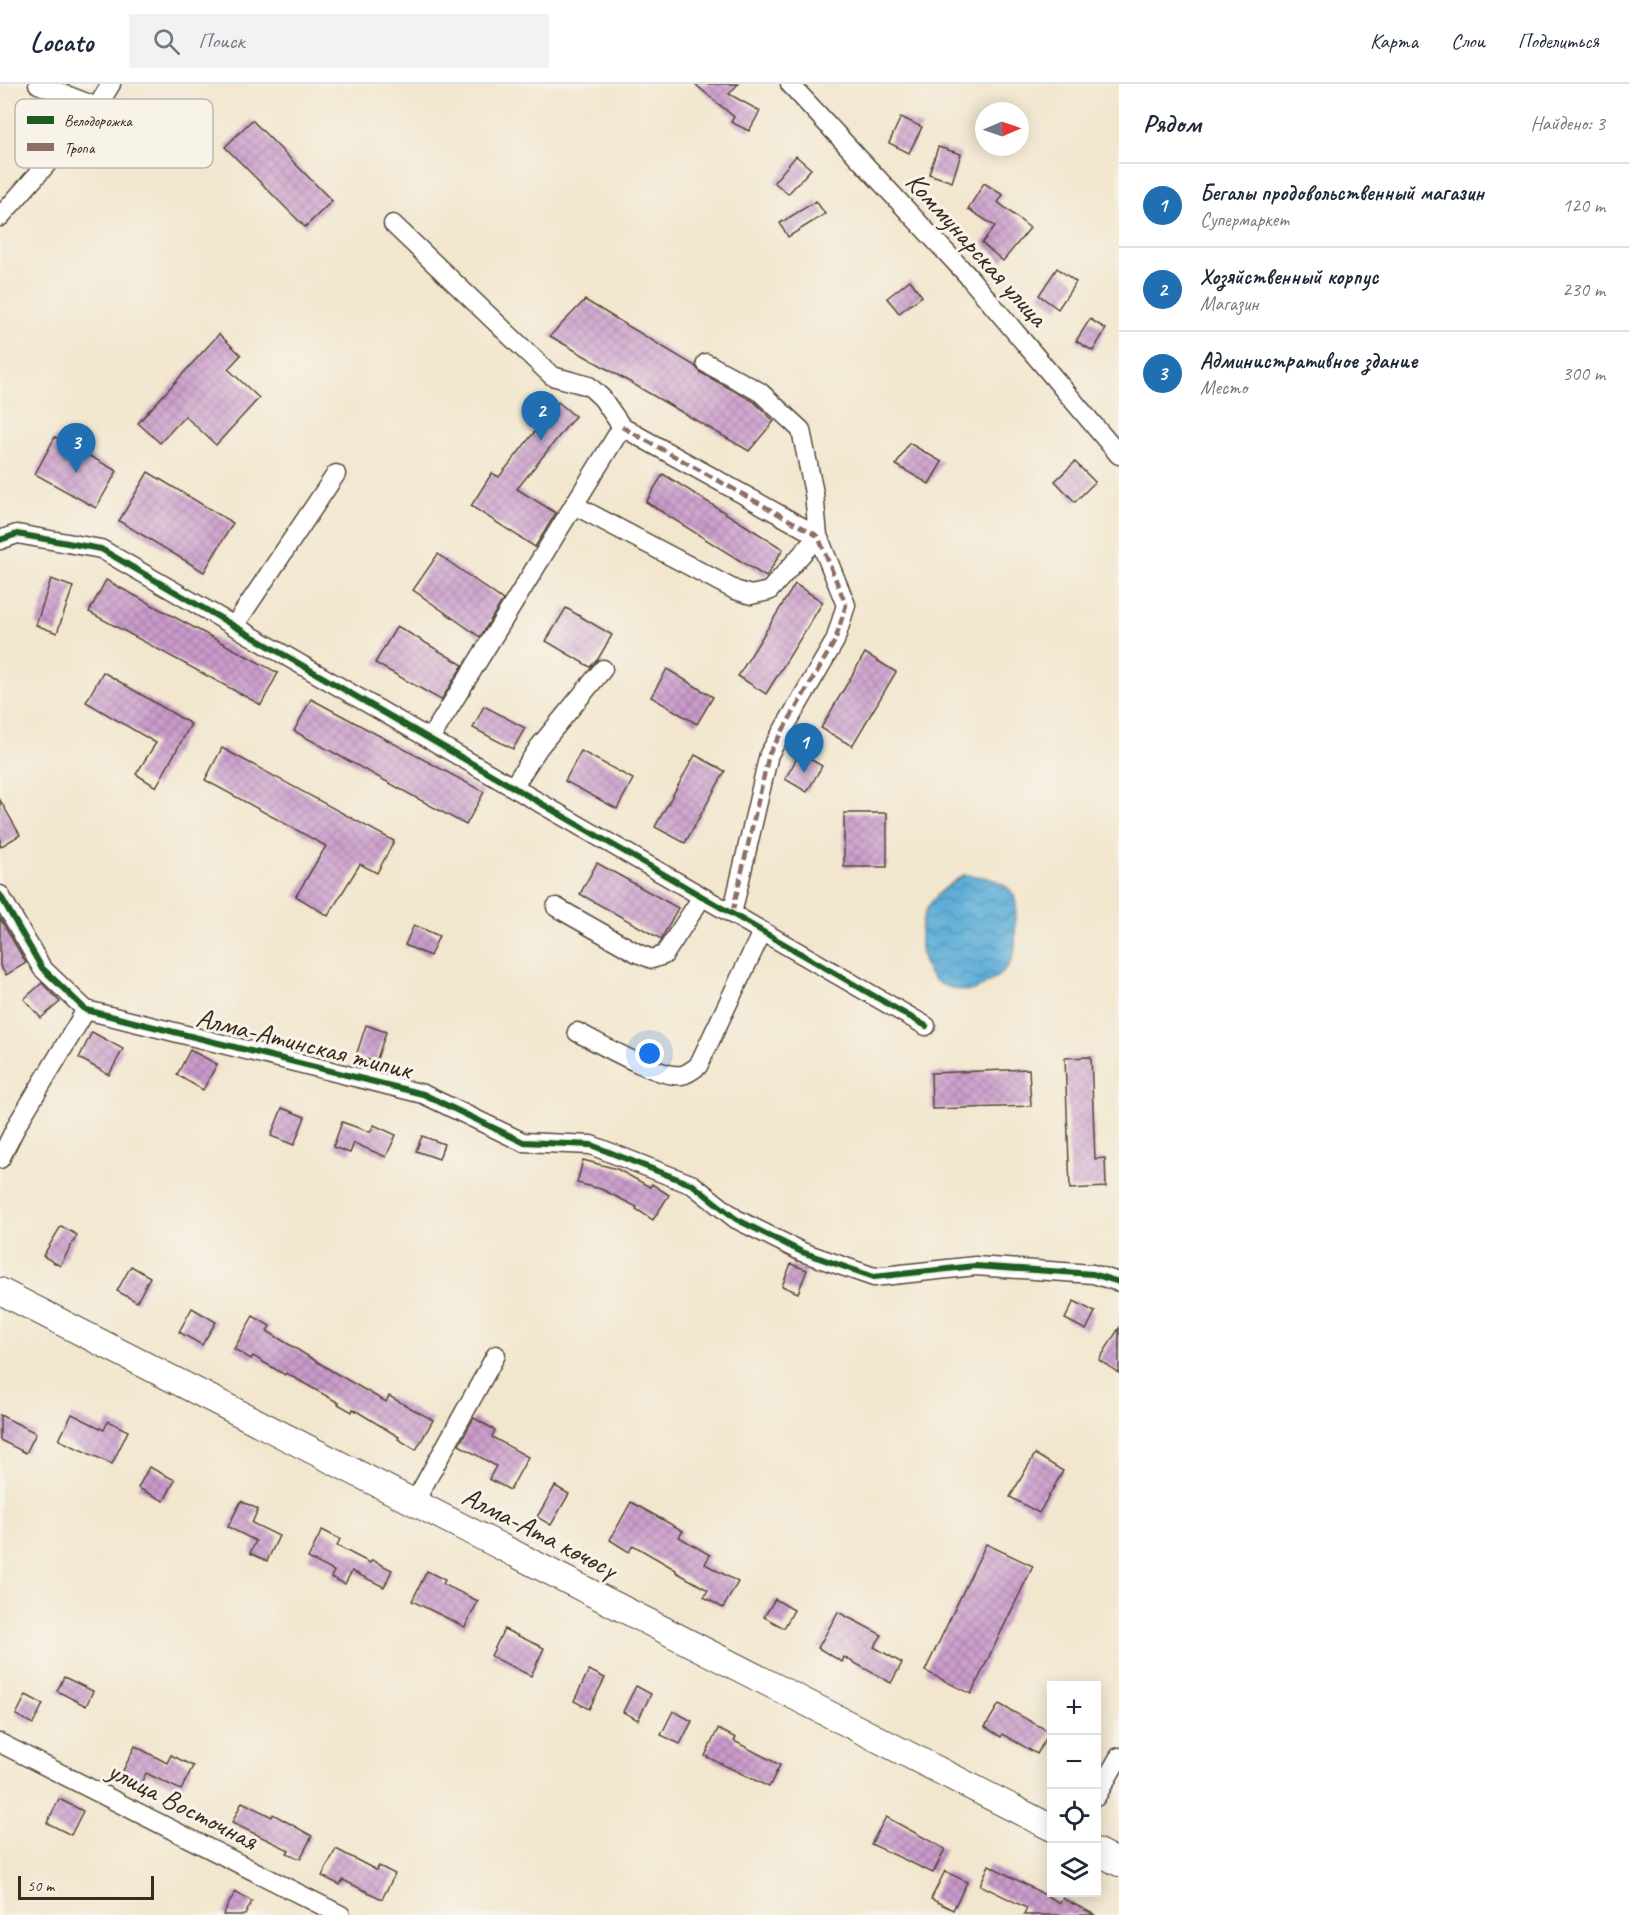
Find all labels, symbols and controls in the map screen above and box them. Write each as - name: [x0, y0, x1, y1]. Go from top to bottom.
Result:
- search box: [129, 14, 549, 68]
- text: Locato: [30, 24, 93, 59]
- icon: search: [150, 25, 183, 58]
- text: Поиск: [198, 27, 245, 55]
- text: Карта: [1370, 28, 1418, 54]
- text: Слои: [1451, 28, 1485, 54]
- text: Поделиться: [1518, 28, 1599, 54]
- legend: [15, 99, 213, 168]
- north arrow: [975, 102, 1029, 156]
- text: Рядом: [1143, 107, 1201, 140]
- text: Велодорожка: [64, 111, 133, 131]
- text: Найдено: 3: [1530, 111, 1605, 136]
- text: Тропа: [64, 138, 96, 158]
- street label: Коммунарская улица: [898, 164, 1057, 335]
- text: Бегалы продовольственный магазин: [1200, 179, 1484, 207]
- text: 1: [1158, 193, 1167, 218]
- text: 120 m: [1562, 193, 1605, 218]
- text: Супермаркет: [1200, 207, 1289, 232]
- text: Хозяйственный корпус: [1200, 263, 1378, 291]
- text: 2: [1158, 277, 1167, 302]
- text: 230 m: [1562, 277, 1605, 302]
- text: Магазин: [1200, 291, 1258, 316]
- text: Административное здание: [1200, 347, 1417, 375]
- text: 3: [1158, 361, 1167, 386]
- text: 300 m: [1562, 361, 1605, 386]
- text: Место: [1200, 375, 1247, 400]
- pin: 2: [522, 392, 560, 441]
- pin: 3: [56, 424, 96, 473]
- pin: 1: [784, 724, 824, 773]
- street label: Алма-Атинская типик: [193, 999, 418, 1087]
- your location: [635, 1039, 664, 1068]
- street label: Алма-Ата көчөсү: [457, 1478, 626, 1587]
- map controls: [1047, 1681, 1101, 1897]
- button: +: [1047, 1681, 1101, 1735]
- button: −: [1047, 1735, 1101, 1789]
- street label: улица Восточная: [100, 1751, 264, 1858]
- button: locate: [1047, 1789, 1101, 1843]
- button: layers: [1047, 1843, 1101, 1897]
- scale bar: [18, 1873, 154, 1900]
- text: 50 m: [27, 1876, 54, 1896]

